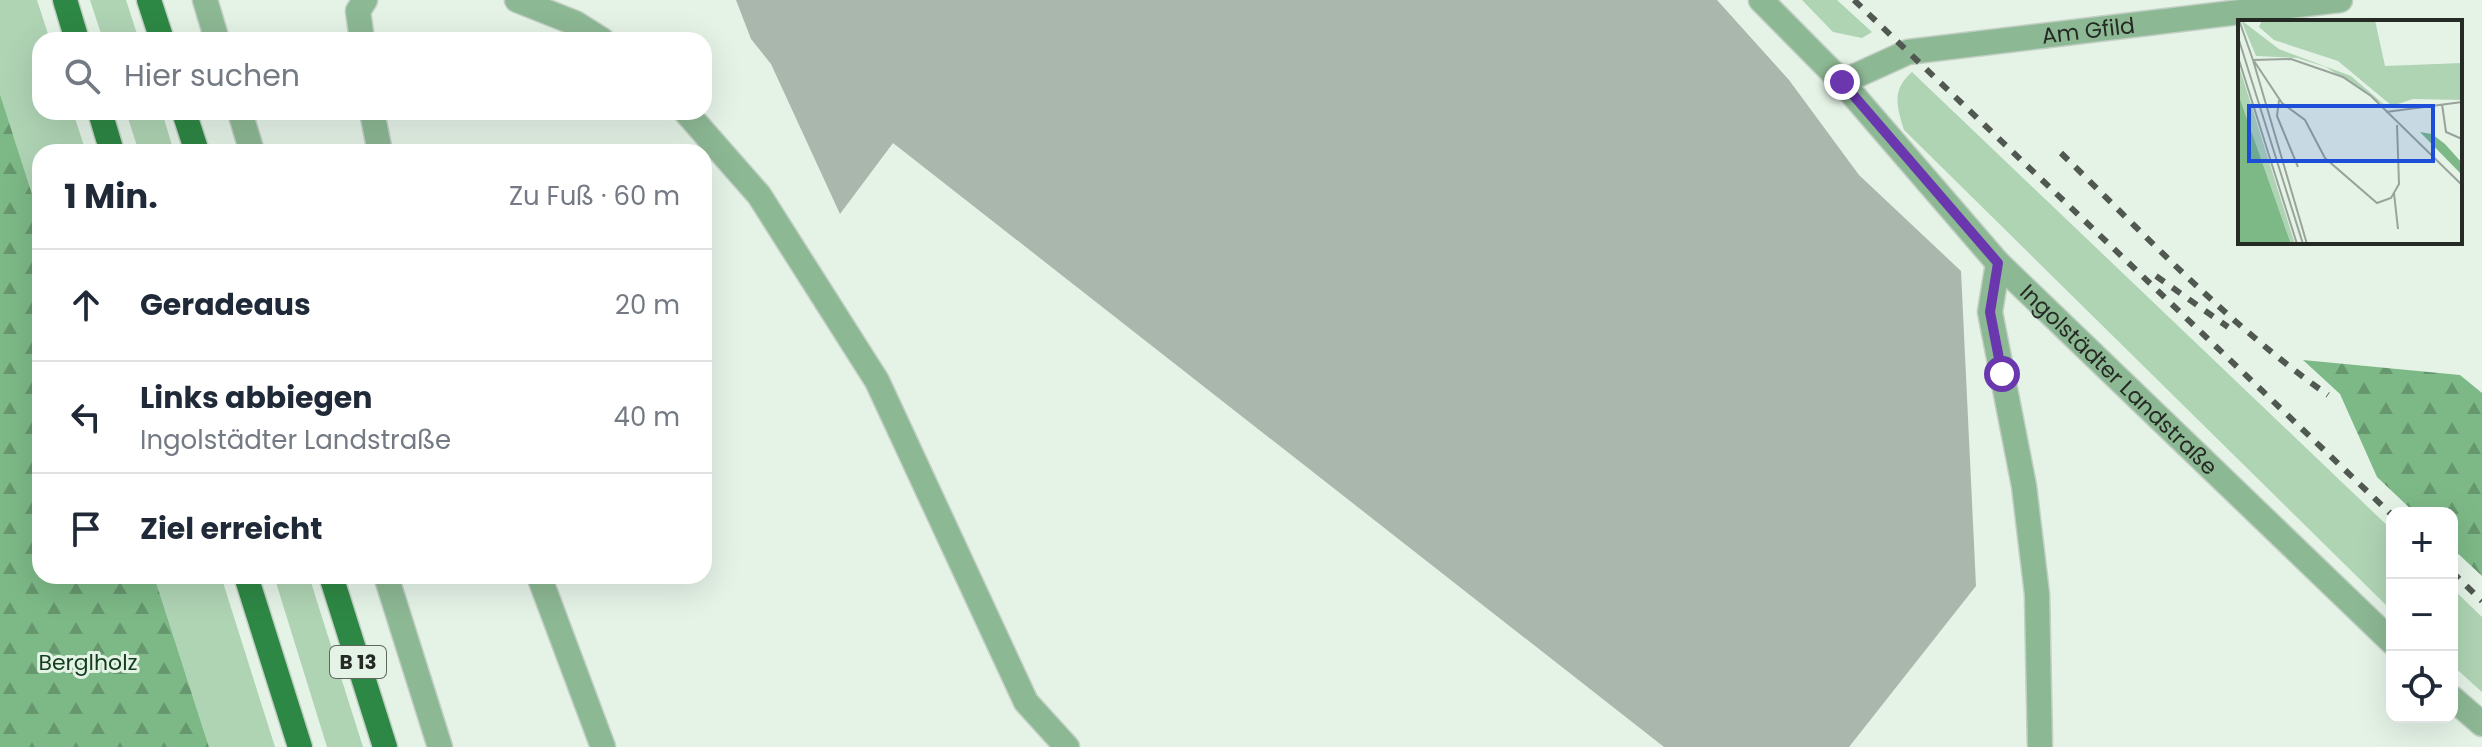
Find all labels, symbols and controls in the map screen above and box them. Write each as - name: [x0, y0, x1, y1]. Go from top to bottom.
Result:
- street label: Am Gfild: [2040, 10, 2137, 52]
- inset map: [2238, 20, 2462, 244]
- search box: [32, 32, 712, 120]
- icon: search: [60, 54, 104, 98]
- text: Hier suchen: [124, 54, 300, 97]
- route end: [1824, 64, 1860, 100]
- text: 1 Min.: [64, 172, 158, 220]
- text: Zu Fuß · 60 m: [509, 178, 680, 214]
- street label: Ingolstädter Landstraße: [2013, 277, 2224, 482]
- icon: ahead: [64, 283, 108, 327]
- text: Geradeaus: [140, 283, 311, 326]
- text: 20 m: [615, 287, 680, 323]
- route start: [1984, 356, 2020, 392]
- text: Links abbiegen: [140, 376, 373, 419]
- icon: left: [64, 395, 108, 439]
- text: 40 m: [614, 399, 680, 435]
- text: Ingolstädter Landstraße: [140, 422, 451, 458]
- icon: arrive: [64, 507, 108, 551]
- text: Ziel erreicht: [140, 507, 322, 550]
- map controls: [2386, 507, 2458, 723]
- button: +: [2386, 507, 2458, 579]
- button: −: [2386, 579, 2458, 651]
- road number: B 13: [330, 646, 386, 678]
- park label: Berglholz: [38, 647, 138, 678]
- button: locate: [2386, 651, 2458, 723]

